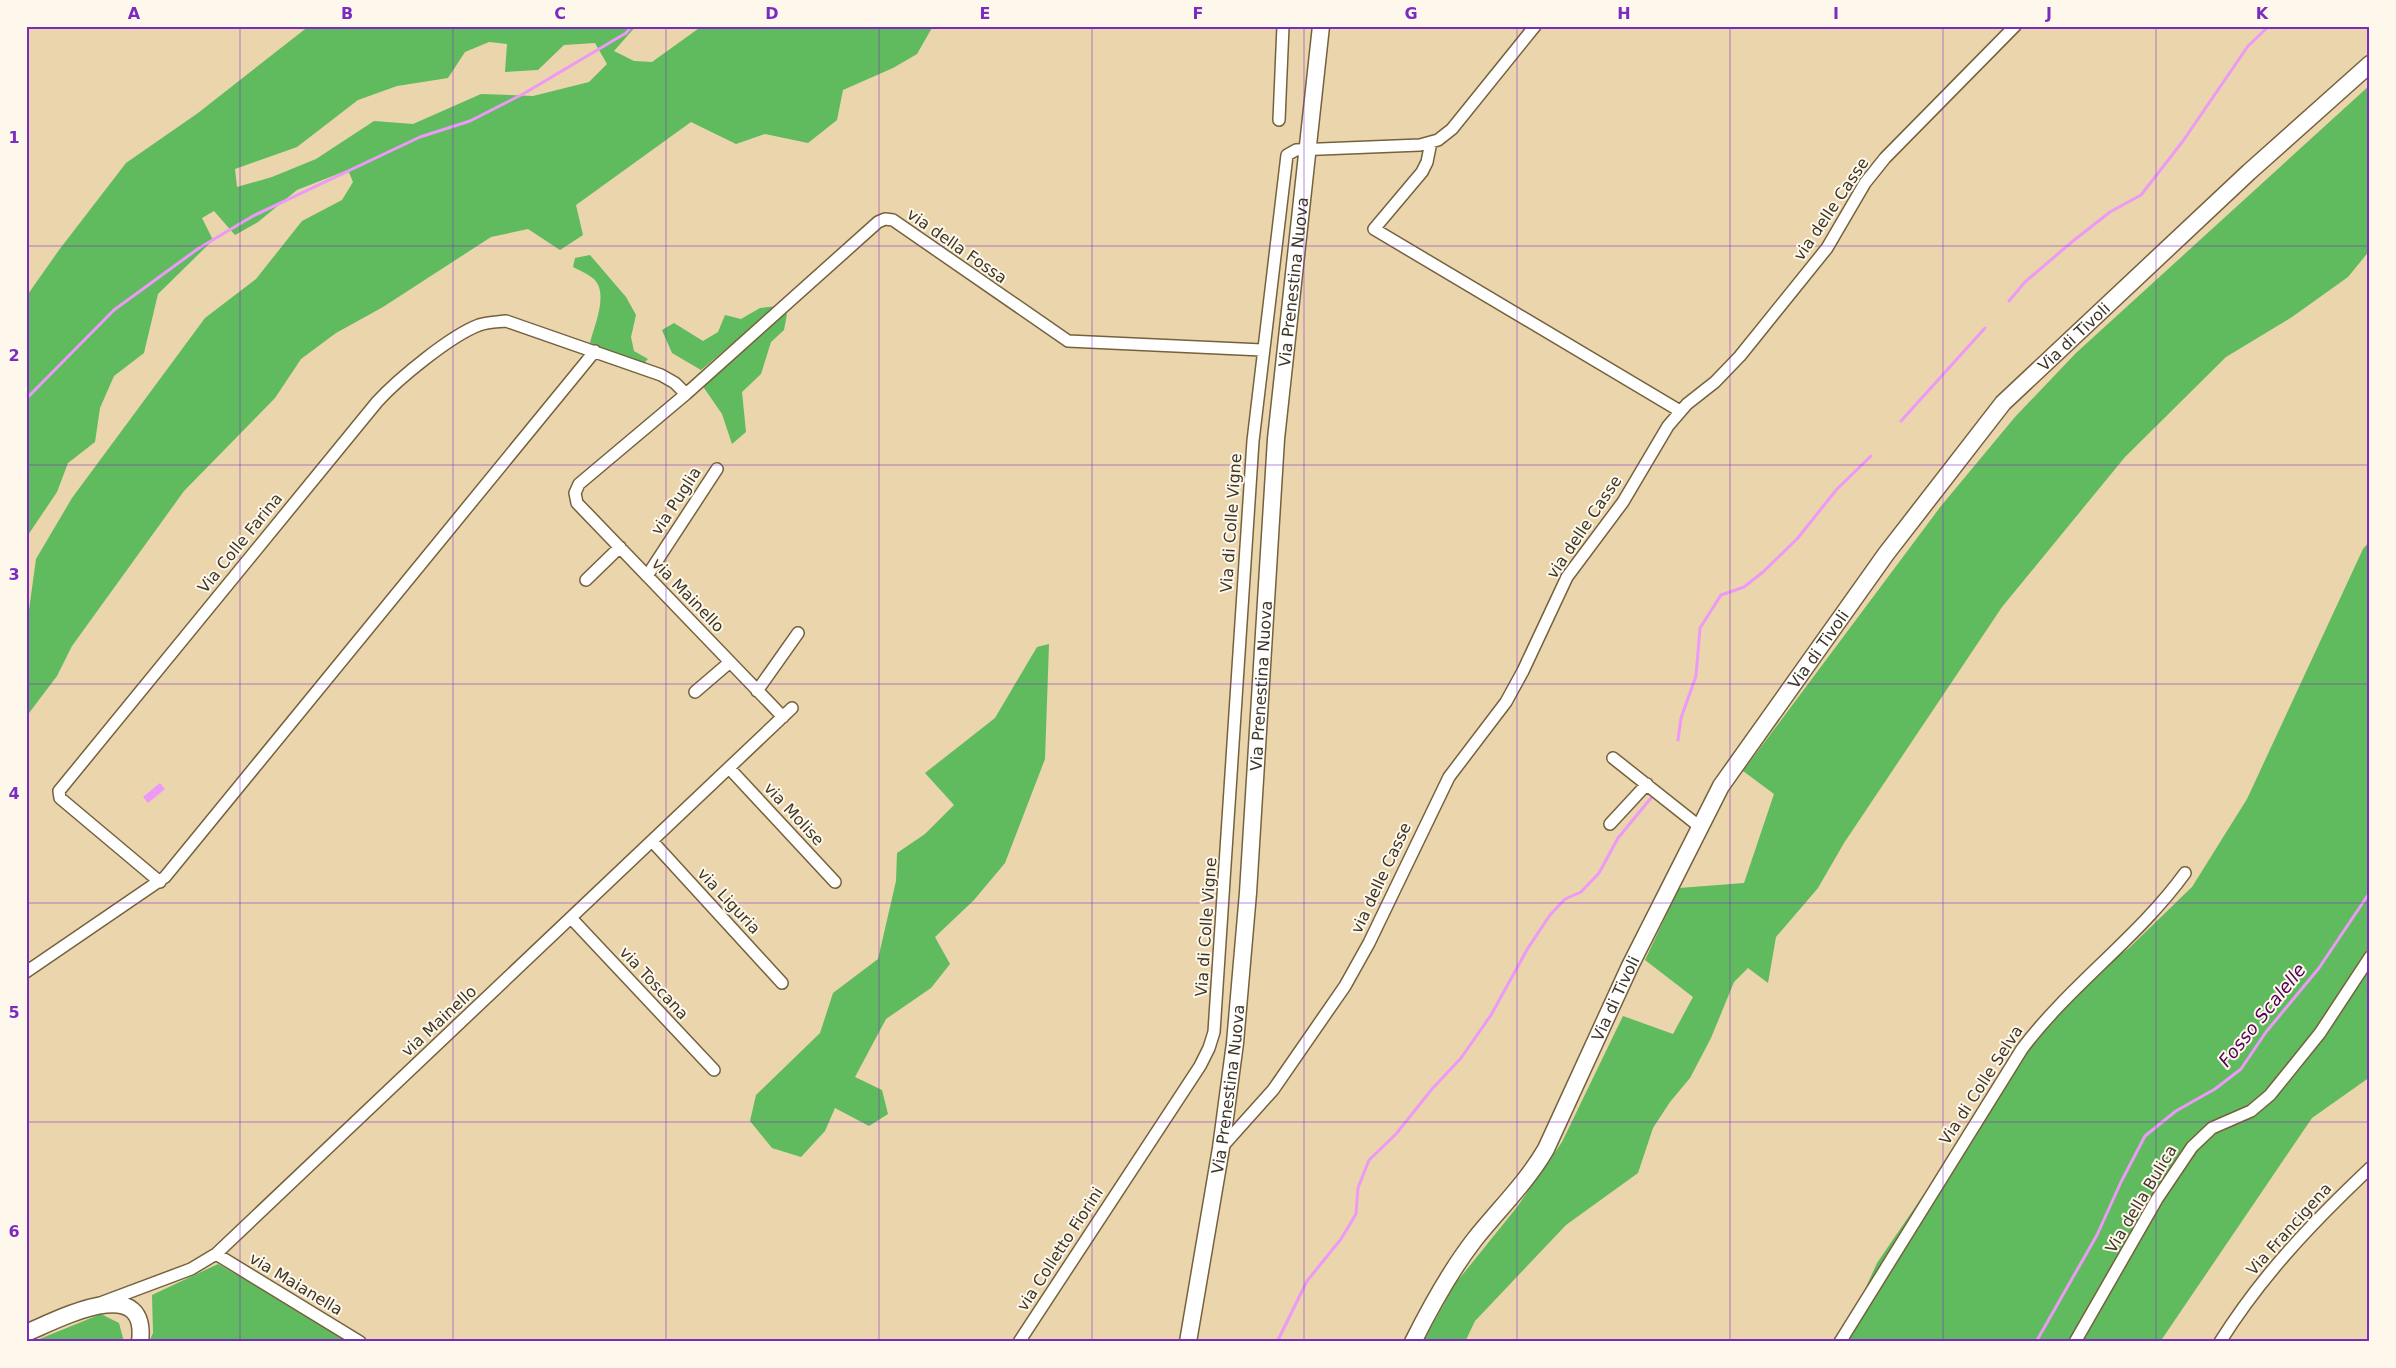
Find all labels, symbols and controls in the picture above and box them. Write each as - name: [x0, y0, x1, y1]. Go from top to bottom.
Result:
- text: A: [128, 4, 141, 23]
- text: B: [341, 4, 353, 23]
- text: C: [554, 4, 566, 23]
- text: D: [765, 4, 779, 23]
- text: E: [980, 4, 990, 23]
- text: F: [1193, 4, 1203, 23]
- text: G: [1404, 4, 1418, 23]
- text: H: [1617, 4, 1631, 23]
- text: I: [1833, 4, 1839, 23]
- text: J: [2045, 4, 2052, 23]
- text: K: [2256, 4, 2269, 23]
- text: 1: [8, 128, 20, 147]
- street label: via delle Casse: [1790, 154, 1872, 264]
- street label: Via Prenestina Nuova: [1274, 196, 1312, 368]
- street label: via della Fossa: [903, 205, 1011, 287]
- street label: Via di Tivoli: [2034, 298, 2114, 375]
- text: 2: [8, 346, 20, 365]
- street label: Via di Colle Vigne: [1217, 453, 1245, 593]
- street label: via Puglia: [647, 463, 705, 539]
- street label: via delle Casse: [1543, 472, 1625, 582]
- street label: Via Colle Farina: [194, 489, 286, 597]
- street label: via Mainello: [648, 554, 728, 636]
- text: 3: [8, 565, 20, 584]
- street label: Via Prenestina Nuova: [1246, 600, 1276, 771]
- street label: Via di Tivoli: [1784, 606, 1853, 692]
- street label: via Molise: [760, 778, 828, 850]
- text: 4: [8, 784, 20, 803]
- street label: via delle Casse: [1347, 820, 1415, 936]
- street label: Via di Colle Vigne: [1192, 857, 1220, 997]
- street label: via Liguria: [694, 864, 764, 938]
- street label: via Toscana: [615, 943, 693, 1023]
- street label: Via di Tivoli: [1587, 953, 1643, 1044]
- water label: Fosso Scalelle: [2214, 959, 2310, 1071]
- street label: via Mainello: [398, 981, 480, 1061]
- text: 5: [8, 1003, 20, 1022]
- street label: Via Prenestina Nuova: [1207, 1004, 1248, 1175]
- street label: Via di Colle Selva: [1935, 1022, 2027, 1148]
- street label: Via della Bulica: [2101, 1142, 2181, 1256]
- street label: Via Francigena: [2243, 1179, 2335, 1279]
- street label: via Colletto Fiorini: [1013, 1184, 1107, 1314]
- text: 6: [8, 1222, 20, 1241]
- street label: via Maianella: [246, 1249, 346, 1319]

